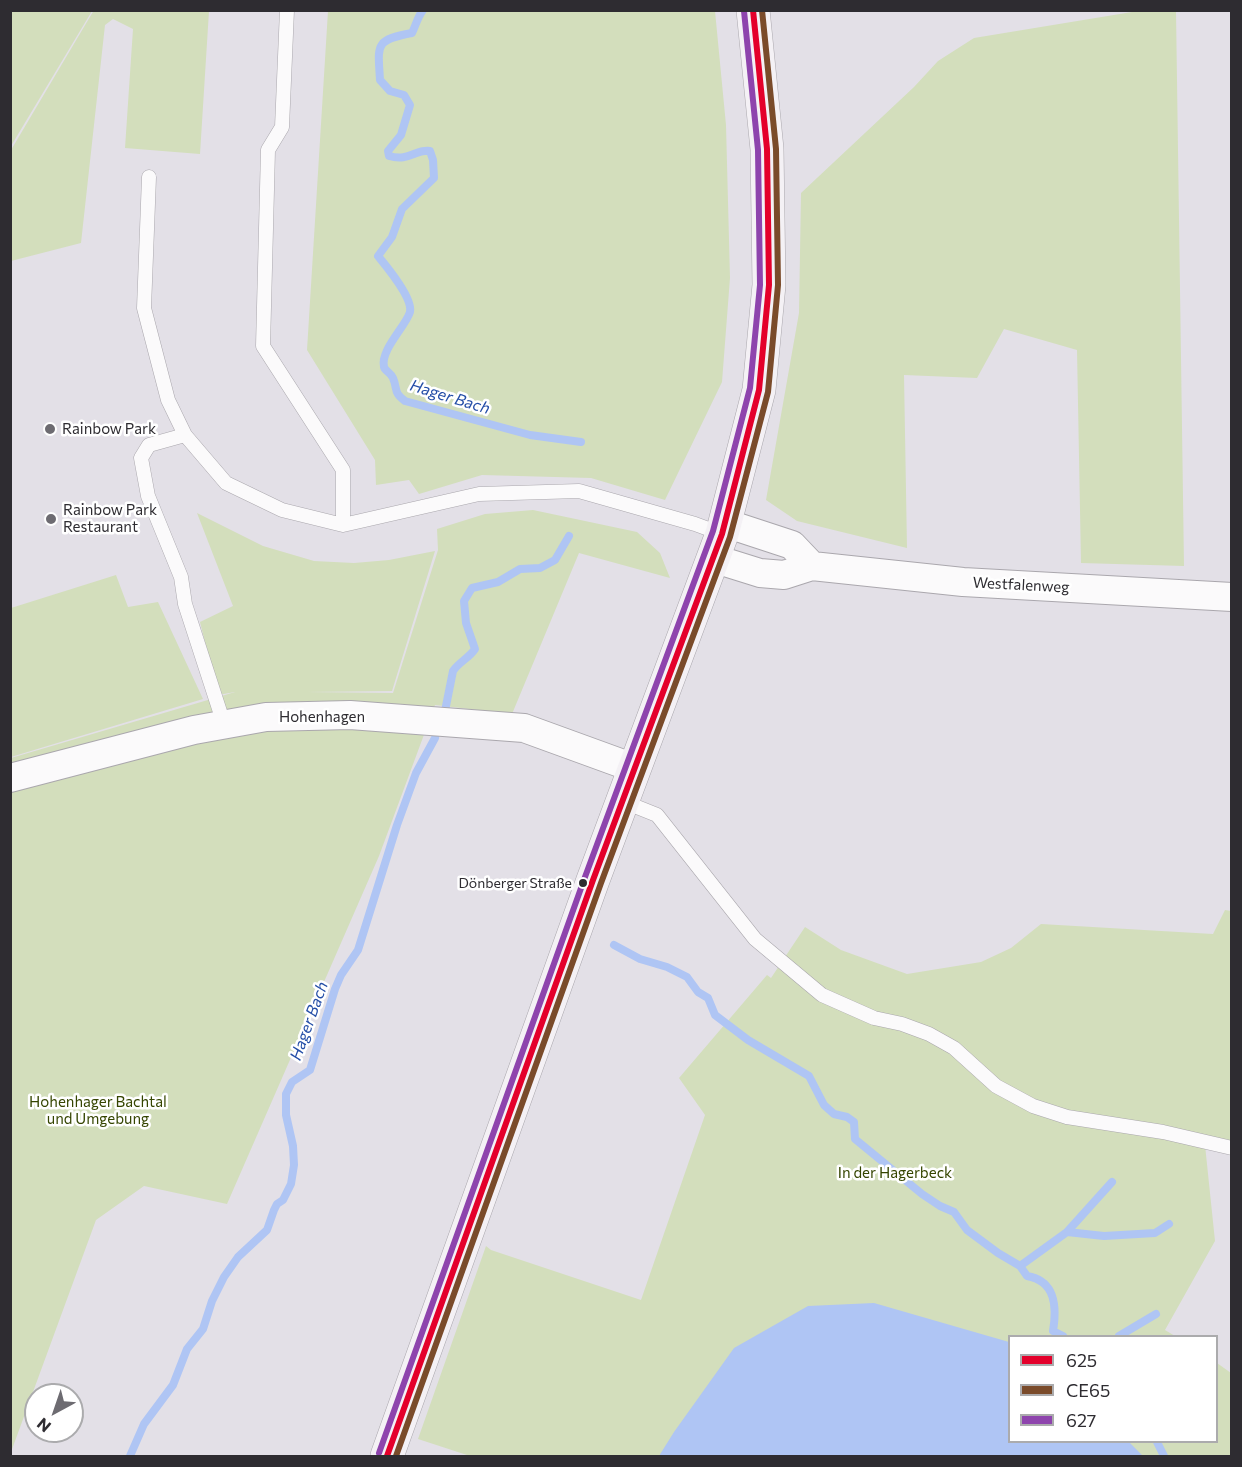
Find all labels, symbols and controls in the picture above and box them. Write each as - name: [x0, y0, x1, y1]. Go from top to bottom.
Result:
- water label: Hager Bach: [408, 376, 492, 418]
- place label: Rainbow Park: [62, 420, 156, 438]
- marker: Rainbow Park: [43, 422, 57, 436]
- place label: Rainbow Park Restaurant: [63, 501, 157, 536]
- marker: Rainbow Park Restaurant: [44, 512, 58, 526]
- street label: Westfalenweg: [972, 573, 1070, 597]
- street label: Hohenhagen: [279, 708, 365, 726]
- place label: Dönberger Straße: [458, 875, 572, 891]
- marker: Dönberger Straße: [577, 877, 589, 889]
- water label: Hager Bach: [286, 979, 332, 1063]
- park label: Hohenhager Bachtal und Umgebung: [29, 1093, 167, 1128]
- park label: In der Hagerbeck: [838, 1164, 952, 1182]
- legend: [1008, 1335, 1218, 1443]
- text: 625: [1066, 1349, 1097, 1371]
- text: CE65: [1066, 1379, 1110, 1401]
- north arrow: [24, 1383, 84, 1443]
- text: 627: [1066, 1409, 1096, 1431]
- text: N: [33, 1415, 54, 1437]

